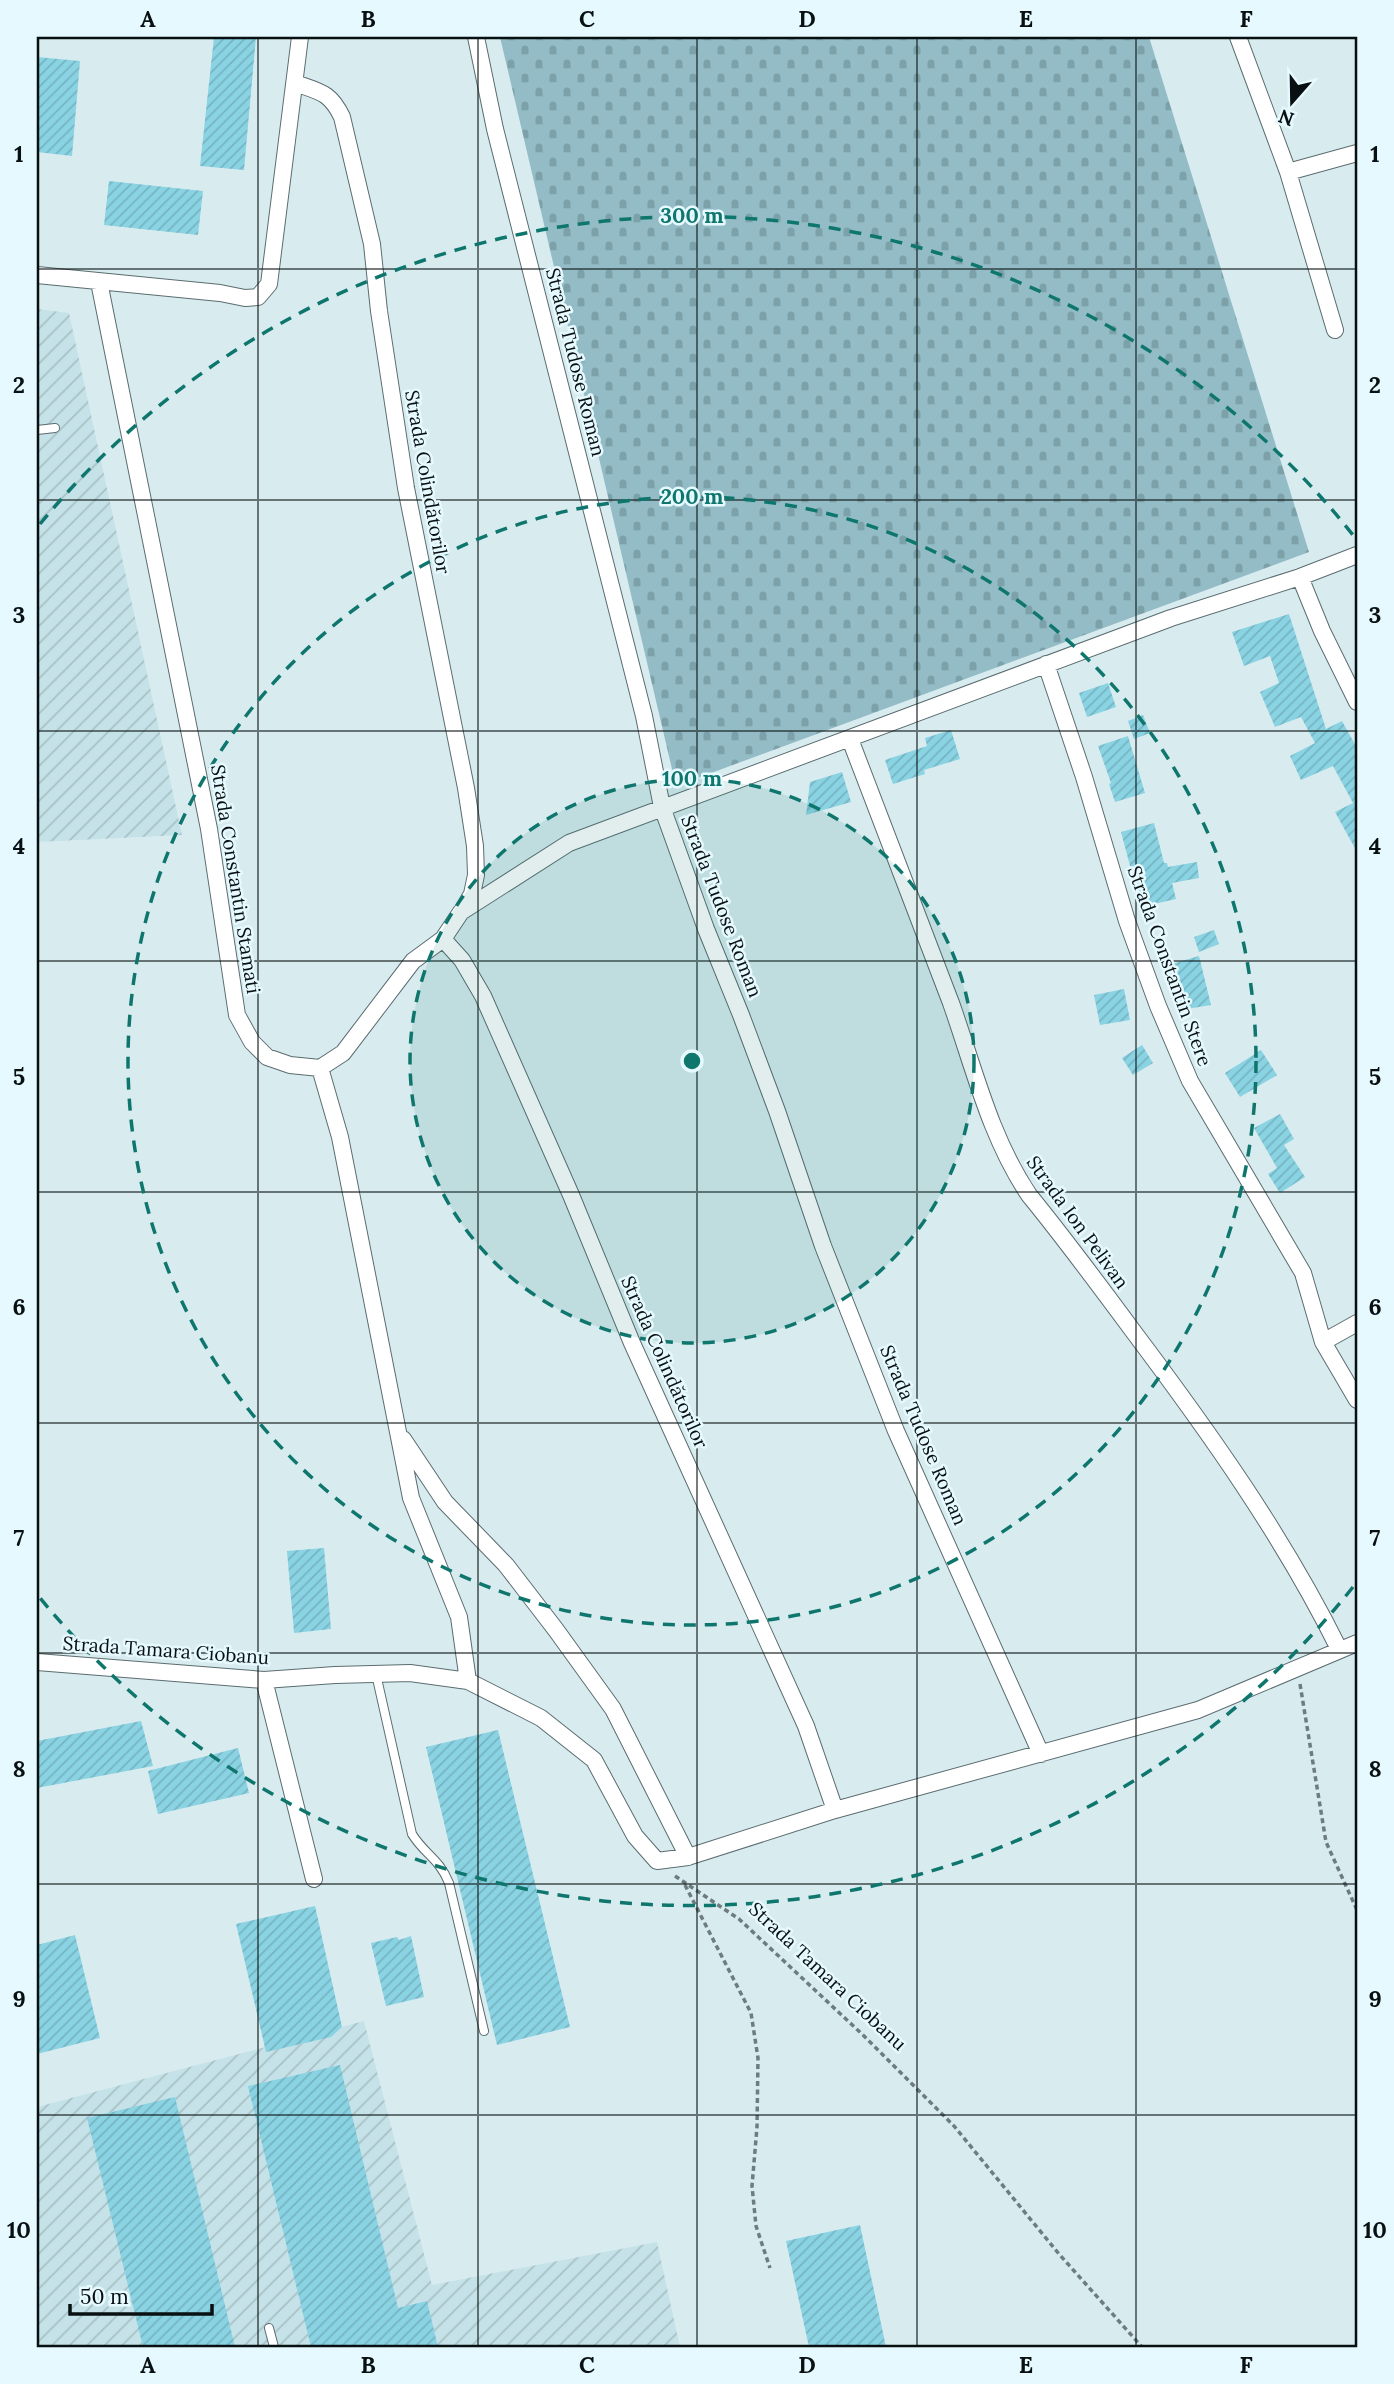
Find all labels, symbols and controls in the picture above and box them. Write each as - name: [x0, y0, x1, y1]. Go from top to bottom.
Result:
- text: A: [140, 4, 156, 33]
- text: B: [360, 4, 376, 33]
- text: C: [579, 4, 595, 33]
- text: D: [798, 4, 816, 33]
- text: E: [1019, 4, 1033, 33]
- text: F: [1239, 4, 1253, 33]
- north arrow: [1258, 66, 1328, 136]
- text: N: [1275, 104, 1297, 132]
- text: 1: [14, 139, 24, 168]
- text: 1: [1370, 139, 1380, 168]
- text: 300 m: [660, 202, 724, 229]
- street label: Strada Tudose Roman: [541, 265, 611, 459]
- text: 2: [13, 370, 25, 399]
- text: 2: [1369, 370, 1381, 399]
- street label: Strada Colindătorilor: [400, 388, 456, 576]
- text: 200 m: [661, 483, 723, 510]
- text: 3: [13, 600, 25, 629]
- text: 3: [1369, 600, 1381, 629]
- street label: Strada Constantin Stamati: [206, 763, 266, 995]
- text: 100 m: [662, 765, 722, 792]
- street label: Strada Tudose Roman: [676, 812, 768, 1000]
- text: 4: [13, 831, 25, 860]
- text: 4: [1369, 831, 1381, 860]
- street label: Strada Constantin Stere: [1123, 863, 1217, 1069]
- centre of rings: [680, 1049, 704, 1073]
- text: 5: [13, 1062, 25, 1091]
- text: 5: [1369, 1062, 1381, 1091]
- street label: Strada Ion Pelivan: [1022, 1151, 1134, 1293]
- street label: Strada Colindătorilor: [616, 1272, 714, 1453]
- text: 6: [12, 1292, 26, 1321]
- text: 6: [1368, 1292, 1382, 1321]
- street label: Strada Tudose Roman: [875, 1341, 973, 1529]
- text: 7: [14, 1523, 25, 1552]
- text: 7: [1370, 1523, 1381, 1552]
- street label: Strada Tamara Ciobanu: [62, 1631, 270, 1669]
- text: 8: [12, 1754, 26, 1783]
- text: 8: [1368, 1754, 1382, 1783]
- street label: Strada Tamara Ciobanu: [744, 1897, 912, 2055]
- text: 9: [12, 1984, 26, 2013]
- text: 9: [1368, 1984, 1382, 2013]
- text: 10: [7, 2215, 31, 2244]
- text: 10: [1363, 2215, 1387, 2244]
- scale bar: [70, 2272, 212, 2316]
- text: 50 m: [80, 2283, 129, 2310]
- text: A: [140, 2350, 156, 2379]
- text: B: [360, 2350, 376, 2379]
- text: C: [579, 2350, 595, 2379]
- text: D: [798, 2350, 816, 2379]
- text: E: [1019, 2350, 1033, 2379]
- text: F: [1239, 2350, 1253, 2379]

